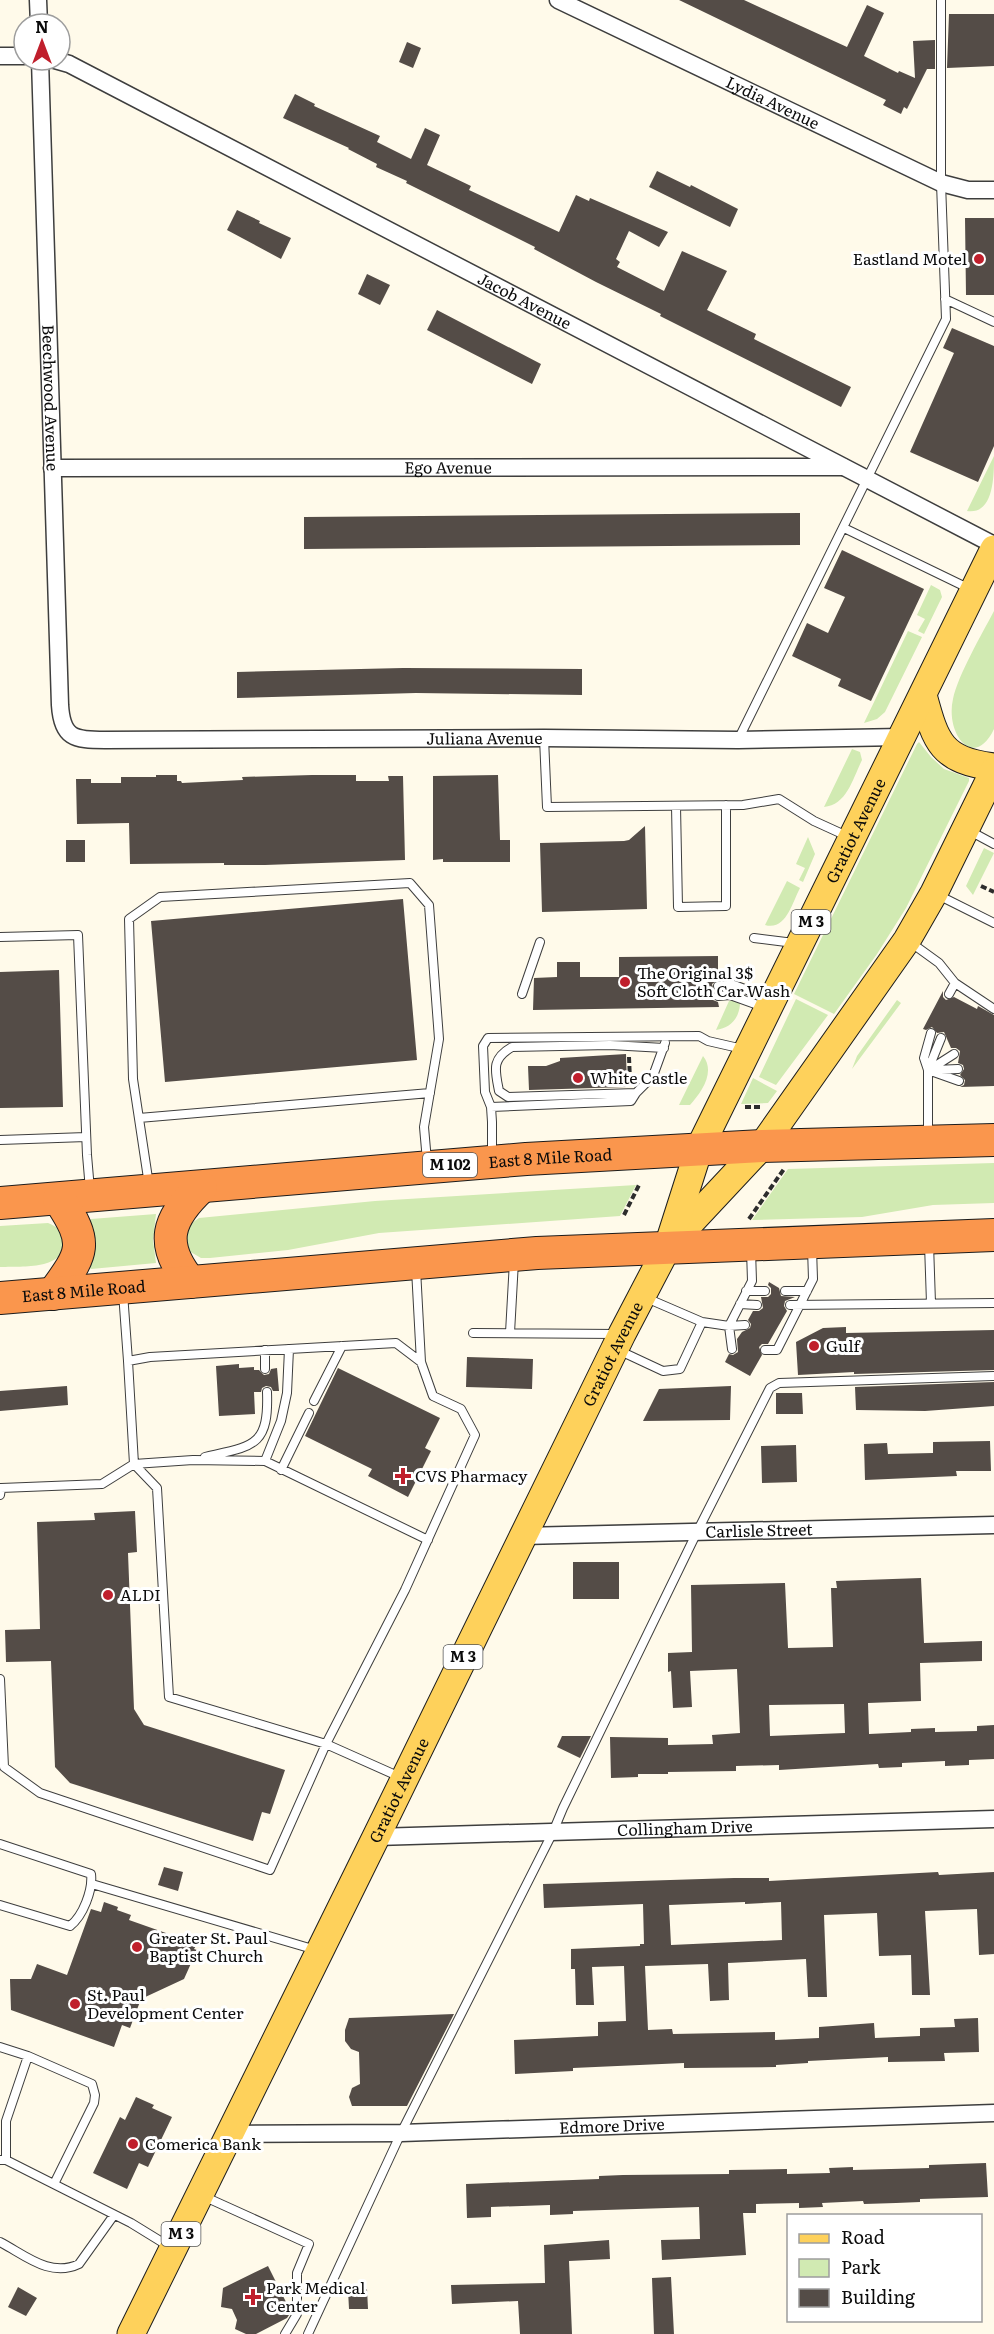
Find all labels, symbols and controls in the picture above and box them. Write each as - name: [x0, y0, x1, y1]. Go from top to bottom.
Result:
- north arrow: [12, 12, 72, 72]
- text: N: [35, 14, 49, 38]
- street label: Lydia Avenue: [722, 69, 824, 134]
- place label: Eastland Motel: [853, 246, 967, 270]
- marker: Eastland Motel: [972, 252, 986, 266]
- street label: Jacob Avenue: [474, 266, 576, 334]
- street label: Beechwood Avenue: [37, 324, 66, 471]
- street label: Ego Avenue: [404, 454, 492, 479]
- street label: Juliana Avenue: [426, 725, 543, 750]
- street label: Gratiot Avenue: [819, 773, 891, 887]
- road number: M 3: [792, 910, 830, 934]
- place label: The Original 3$ Soft Cloth Car Wash: [637, 960, 791, 1002]
- marker: The Original 3$ Soft Cloth Car Wash: [618, 975, 632, 989]
- place label: White Castle: [590, 1065, 687, 1089]
- marker: White Castle: [571, 1071, 585, 1085]
- street label: East 8 Mile Road: [487, 1141, 613, 1173]
- road number: M 102: [423, 1153, 477, 1177]
- street label: East 8 Mile Road: [21, 1273, 147, 1307]
- street label: Gratiot Avenue: [575, 1297, 648, 1410]
- place label: Gulf: [826, 1333, 862, 1357]
- marker: Gulf: [807, 1339, 821, 1353]
- place label: CVS Pharmacy: [415, 1463, 528, 1487]
- marker: CVS Pharmacy: [396, 1469, 410, 1483]
- street label: Carlisle Street: [705, 1516, 813, 1543]
- place label: ALDI: [120, 1582, 161, 1606]
- marker: ALDI: [101, 1588, 115, 1602]
- road number: M 3: [444, 1645, 482, 1669]
- street label: Gratiot Avenue: [362, 1733, 434, 1847]
- street label: Collingham Drive: [617, 1813, 753, 1841]
- place label: Greater St. Paul Baptist Church: [149, 1925, 268, 1967]
- marker: Greater St. Paul Baptist Church: [130, 1940, 144, 1954]
- place label: St. Paul Development Center: [87, 1982, 244, 2024]
- marker: St. Paul Development Center: [68, 1997, 82, 2011]
- street label: Edmore Drive: [559, 2111, 665, 2139]
- place label: Comerica Bank: [145, 2131, 261, 2155]
- marker: Comerica Bank: [126, 2137, 140, 2151]
- legend: [787, 2214, 982, 2322]
- road number: M 3: [162, 2222, 201, 2246]
- text: Road: [841, 2223, 885, 2250]
- text: Park: [841, 2253, 882, 2280]
- place label: Park Medical Center: [266, 2275, 365, 2317]
- text: Building: [841, 2283, 916, 2310]
- marker: Park Medical Center: [244, 2288, 262, 2306]

